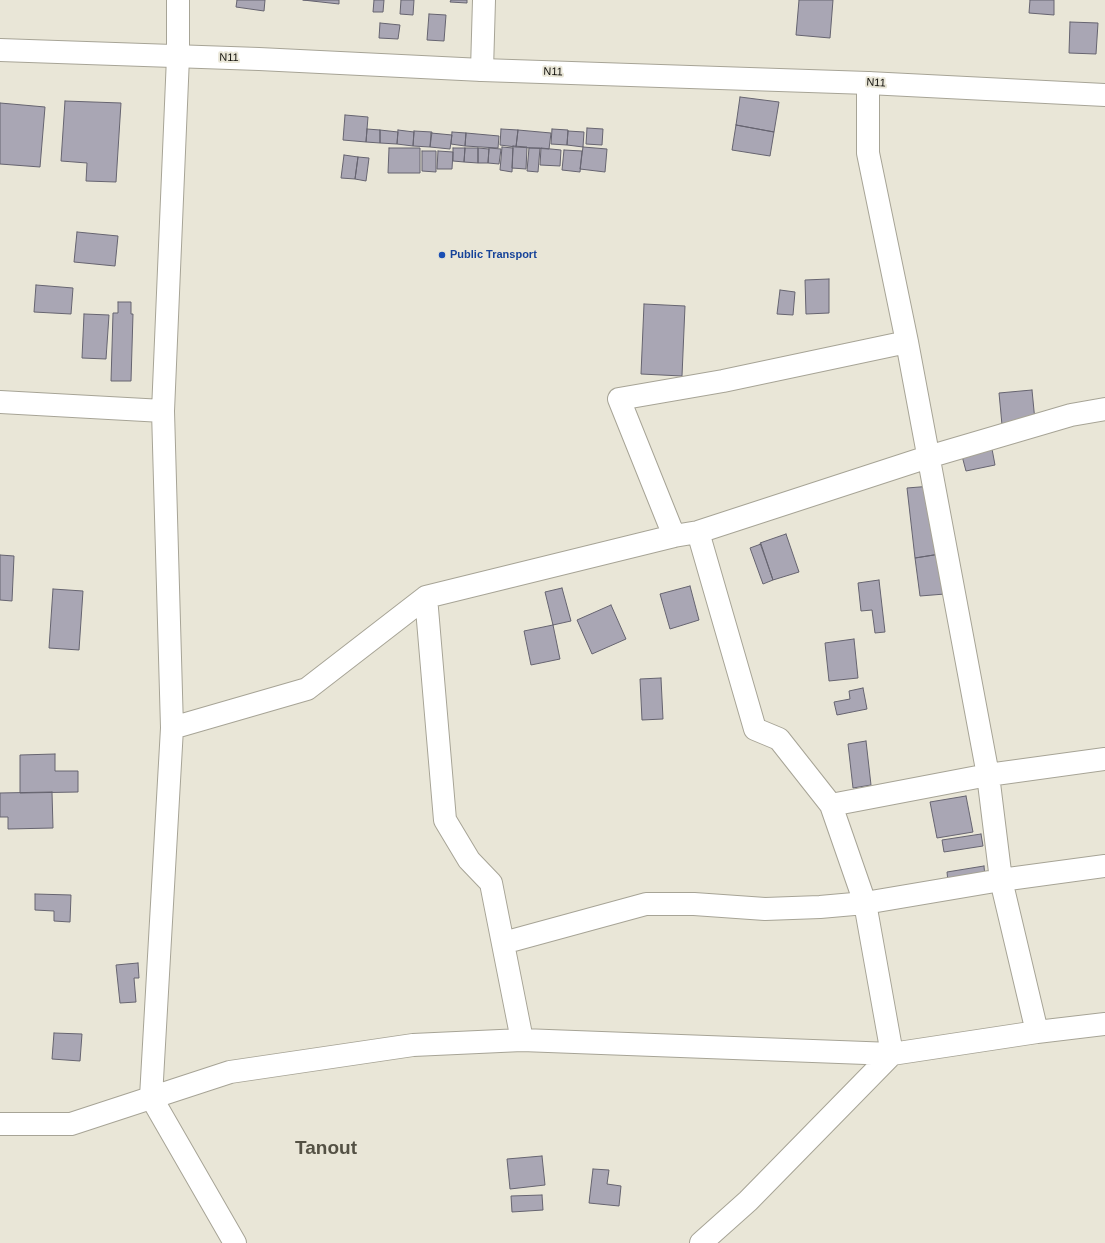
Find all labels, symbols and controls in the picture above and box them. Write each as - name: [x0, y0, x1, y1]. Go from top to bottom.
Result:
- street label: N11: [219, 51, 239, 65]
- street label: N11: [543, 65, 563, 79]
- street label: N11: [866, 76, 886, 90]
- place label: Public Transport: [450, 248, 537, 262]
- marker: Public Transport: [437, 250, 447, 260]
- district label: Tanout: [295, 1138, 357, 1160]

